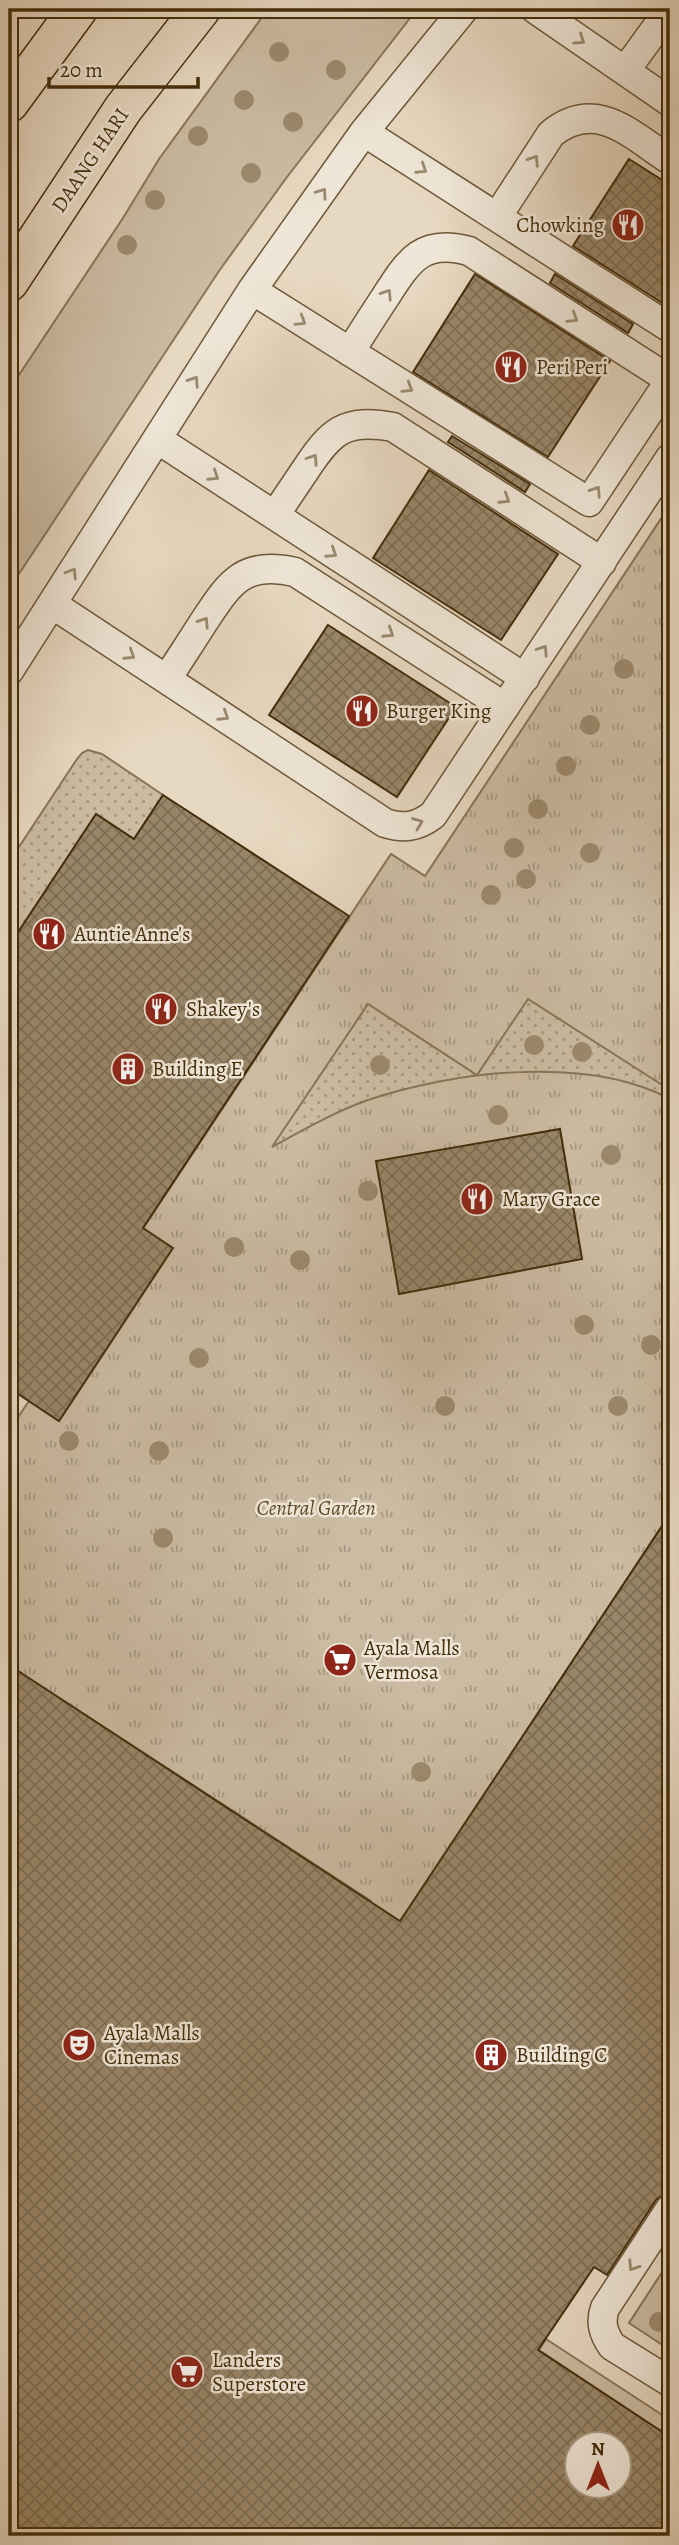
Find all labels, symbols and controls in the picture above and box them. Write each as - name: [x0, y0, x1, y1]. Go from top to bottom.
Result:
- one-way arrow: [572, 32, 585, 44]
- scale bar: [49, 46, 198, 90]
- text: 20 m: [60, 56, 103, 84]
- street label: DAANG HARI: [45, 102, 135, 218]
- one-way arrow: [526, 155, 538, 168]
- one-way arrow: [414, 161, 427, 173]
- one-way arrow: [314, 188, 326, 201]
- restaurant icon: Chowking: [609, 206, 647, 244]
- place label: Chowking: [516, 211, 604, 239]
- one-way arrow: [379, 289, 392, 302]
- one-way arrow: [565, 309, 578, 322]
- one-way arrow: [294, 312, 307, 325]
- restaurant icon: Peri Peri: [492, 348, 530, 386]
- place label: Peri Peri: [536, 353, 608, 381]
- one-way arrow: [186, 375, 199, 388]
- one-way arrow: [400, 380, 413, 393]
- one-way arrow: [305, 453, 318, 466]
- one-way arrow: [207, 468, 220, 481]
- one-way arrow: [588, 486, 601, 499]
- one-way arrow: [497, 491, 510, 504]
- one-way arrow: [324, 544, 337, 557]
- one-way arrow: [64, 567, 77, 580]
- one-way arrow: [196, 616, 209, 629]
- one-way arrow: [382, 624, 395, 637]
- one-way arrow: [535, 645, 548, 658]
- one-way arrow: [122, 646, 135, 659]
- restaurant icon: Burger King: [343, 692, 381, 730]
- place label: Burger King: [386, 697, 492, 725]
- one-way arrow: [216, 708, 229, 721]
- one-way arrow: [411, 817, 423, 831]
- restaurant icon: Auntie Anne's: [30, 915, 68, 953]
- place label: Auntie Anne's: [73, 920, 191, 948]
- restaurant icon: Shakey's: [142, 990, 180, 1028]
- place label: Shakey's: [186, 995, 260, 1023]
- building icon: Building E: [109, 1050, 147, 1088]
- place label: Building E: [152, 1055, 243, 1083]
- restaurant icon: Mary Grace: [458, 1180, 496, 1218]
- place label: Mary Grace: [502, 1185, 600, 1213]
- park label: Central Garden: [256, 1494, 376, 1522]
- place label: Ayala Malls Vermosa: [363, 1634, 460, 1686]
- supermarket icon: Ayala Malls Vermosa: [321, 1641, 359, 1679]
- place label: Ayala Malls Cinemas: [103, 2019, 200, 2071]
- theatre icon: Ayala Malls Cinemas: [60, 2026, 98, 2064]
- building icon: Building C: [472, 2036, 510, 2074]
- place label: Building C: [516, 2041, 607, 2069]
- one-way arrow: [628, 2258, 641, 2271]
- place label: Landers Superstore: [212, 2346, 306, 2398]
- supermarket icon: Landers Superstore: [168, 2353, 206, 2391]
- north arrow: [564, 2430, 634, 2500]
- text: N: [591, 2436, 605, 2462]

